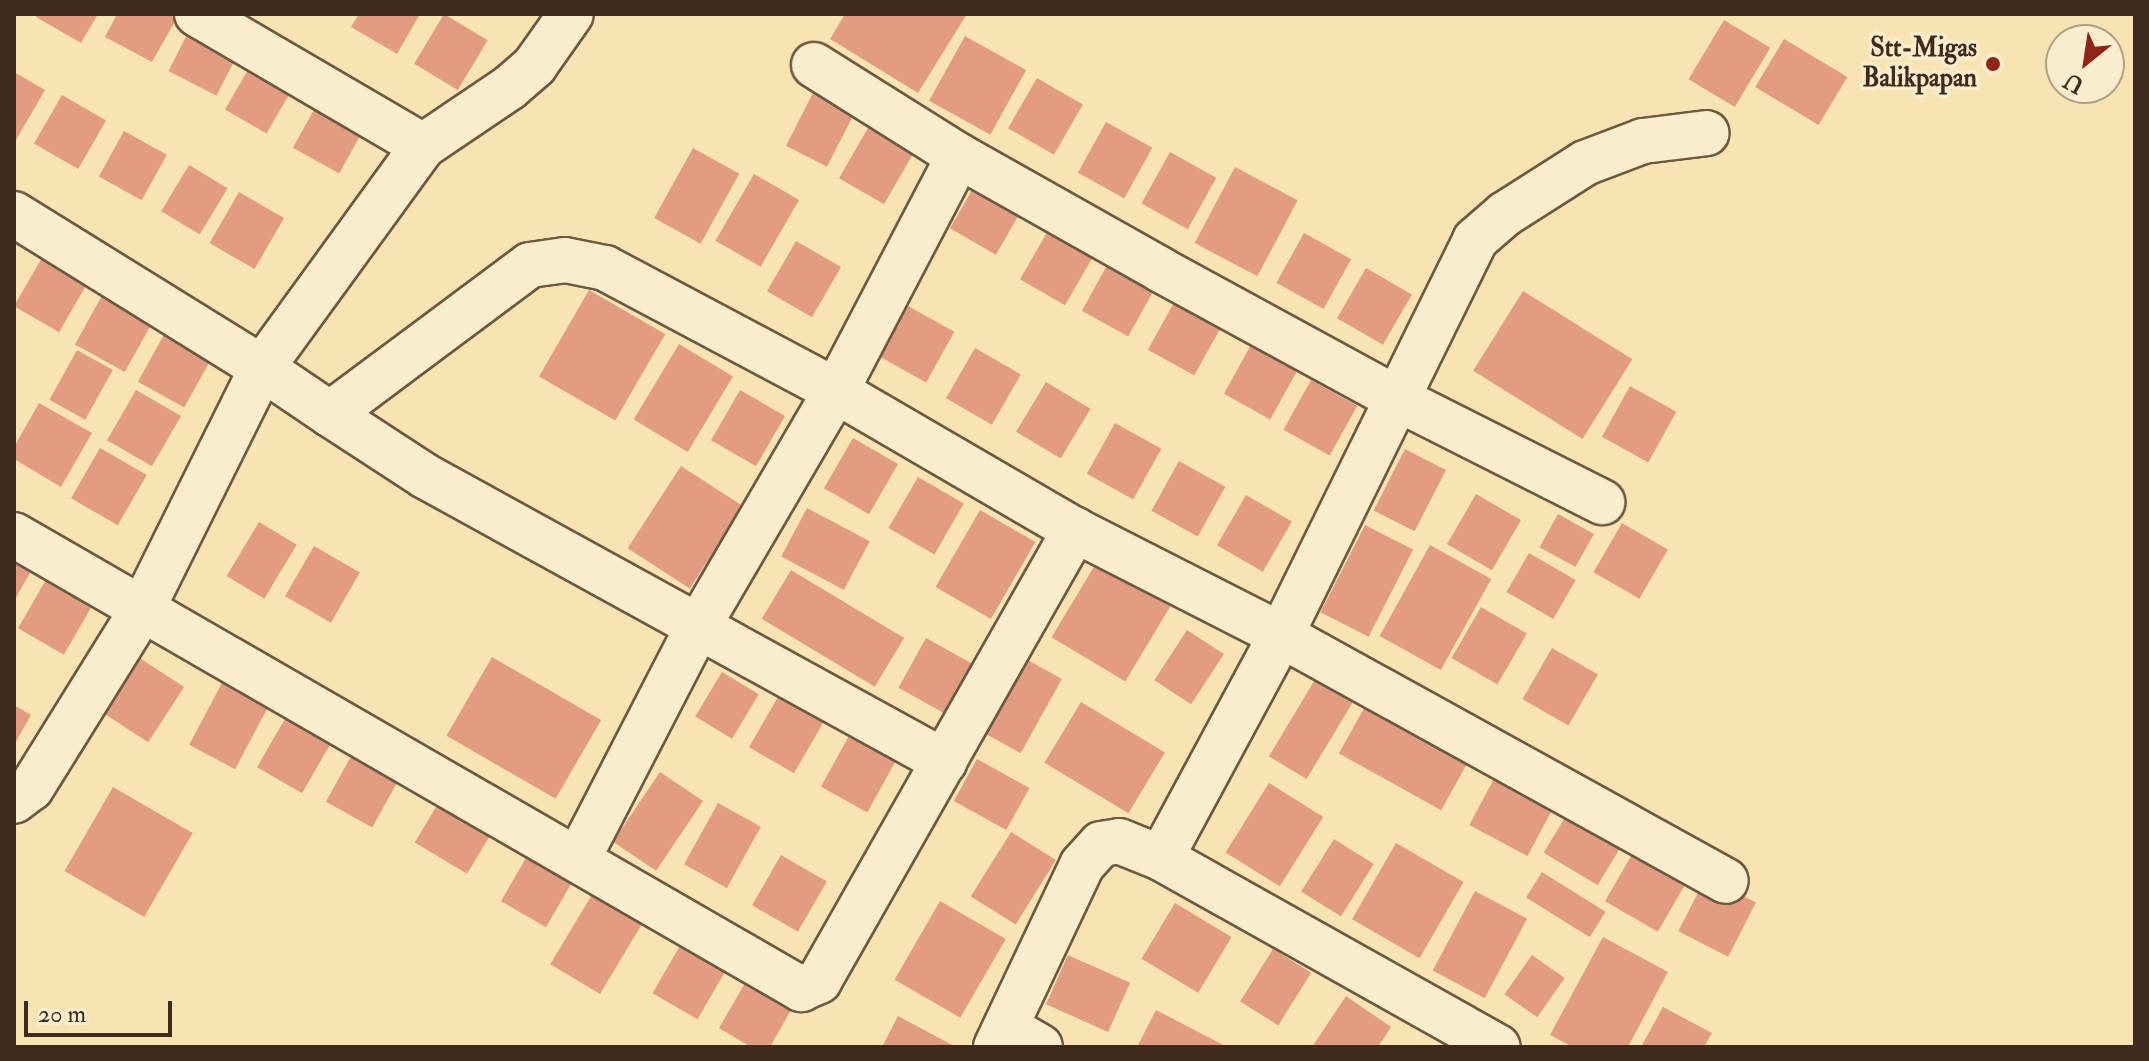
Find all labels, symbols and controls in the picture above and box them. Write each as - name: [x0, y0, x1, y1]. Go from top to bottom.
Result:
- north arrow: [2045, 24, 2125, 104]
- place label: Stt-Migas Balikpapan: [1862, 33, 1977, 94]
- marker: Stt-Migas Balikpapan: [1984, 55, 2002, 73]
- text: U: [2059, 66, 2089, 100]
- scale bar: [28, 985, 176, 1035]
- text: 20 m: [38, 999, 86, 1030]

